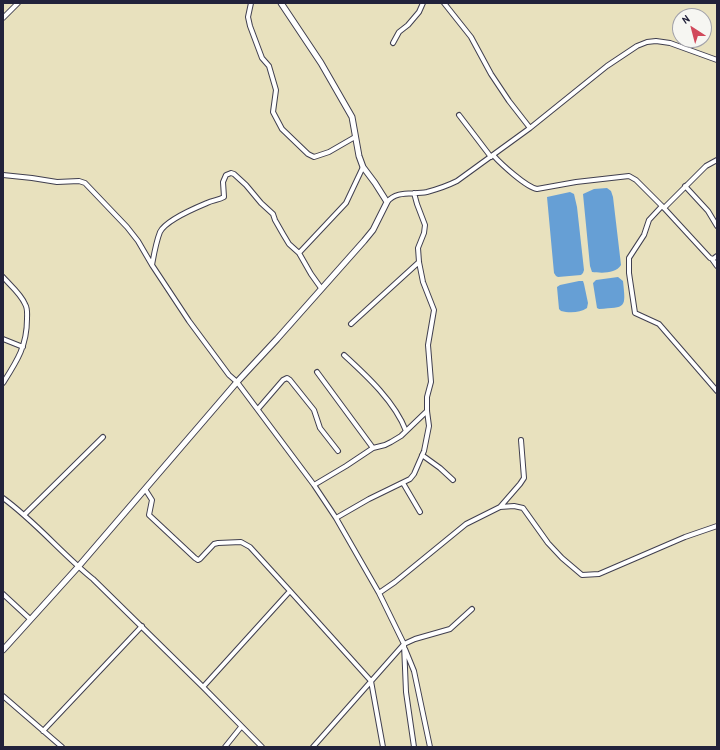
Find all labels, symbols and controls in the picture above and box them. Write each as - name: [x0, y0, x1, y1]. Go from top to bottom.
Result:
- north arrow: [672, 8, 712, 48]
- text: N: [679, 12, 692, 26]

